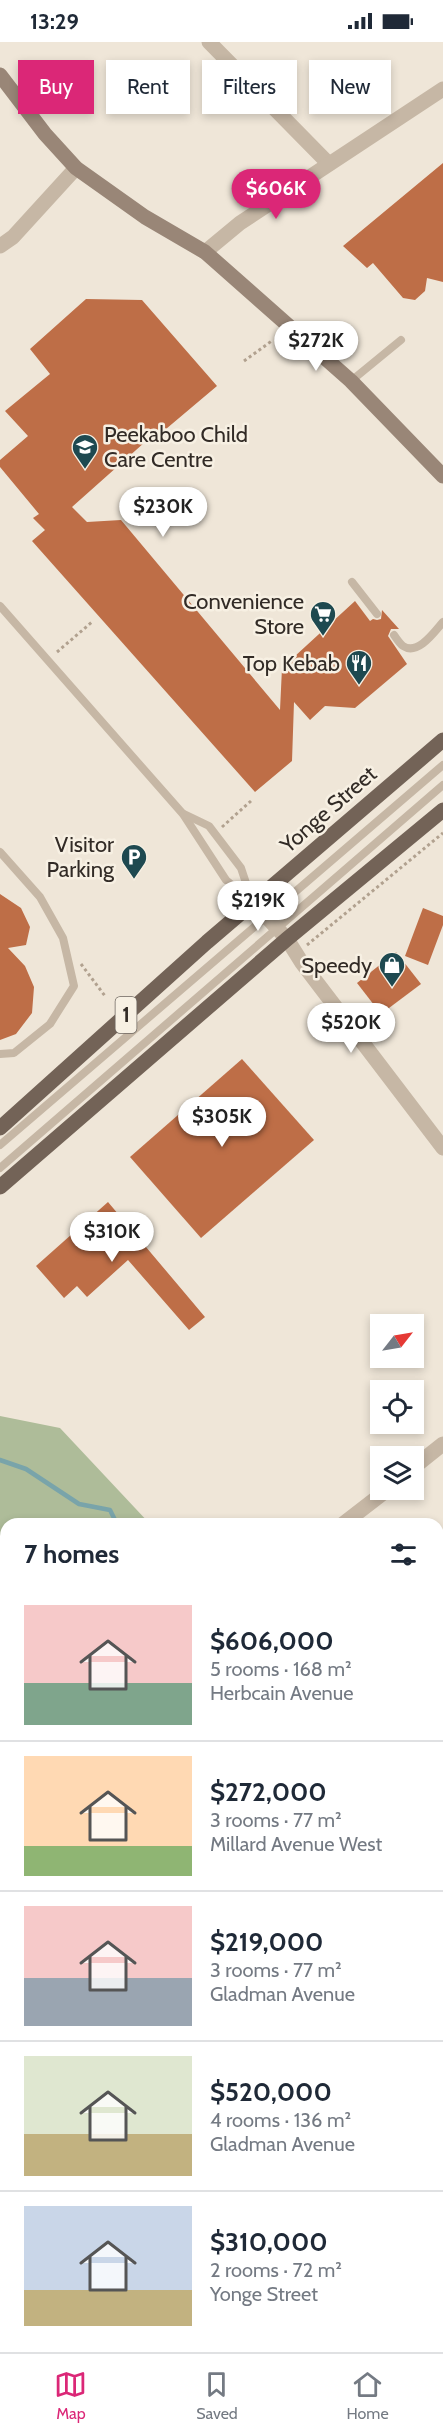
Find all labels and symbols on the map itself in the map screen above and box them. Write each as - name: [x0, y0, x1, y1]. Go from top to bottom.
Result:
- pin: $606K: [234, 169, 318, 220]
- pin: $272K: [274, 321, 358, 372]
- place label: Peekaboo Child Care Centre: [104, 421, 248, 473]
- school or university icon: Peekaboo Child Care Centre: [70, 432, 100, 470]
- pin: $230K: [121, 487, 205, 538]
- place label: Convenience Store: [183, 588, 304, 640]
- supermarket icon: Convenience Store: [308, 599, 338, 637]
- restaurant icon: Top Kebab: [344, 648, 374, 686]
- place label: Top Kebab: [243, 650, 340, 677]
- street label: Yonge Street: [274, 760, 382, 859]
- place label: Visitor Parking: [46, 831, 115, 883]
- parking icon: Visitor Parking: [119, 842, 149, 880]
- pin: $219K: [216, 881, 300, 932]
- shop icon: Speedy: [377, 950, 407, 988]
- place label: Speedy: [301, 952, 372, 979]
- road number: 1: [116, 997, 136, 1033]
- pin: $520K: [309, 1003, 393, 1054]
- pin: $305K: [180, 1097, 264, 1148]
- pin: $310K: [70, 1212, 154, 1263]
- north arrow: [370, 1314, 424, 1368]

